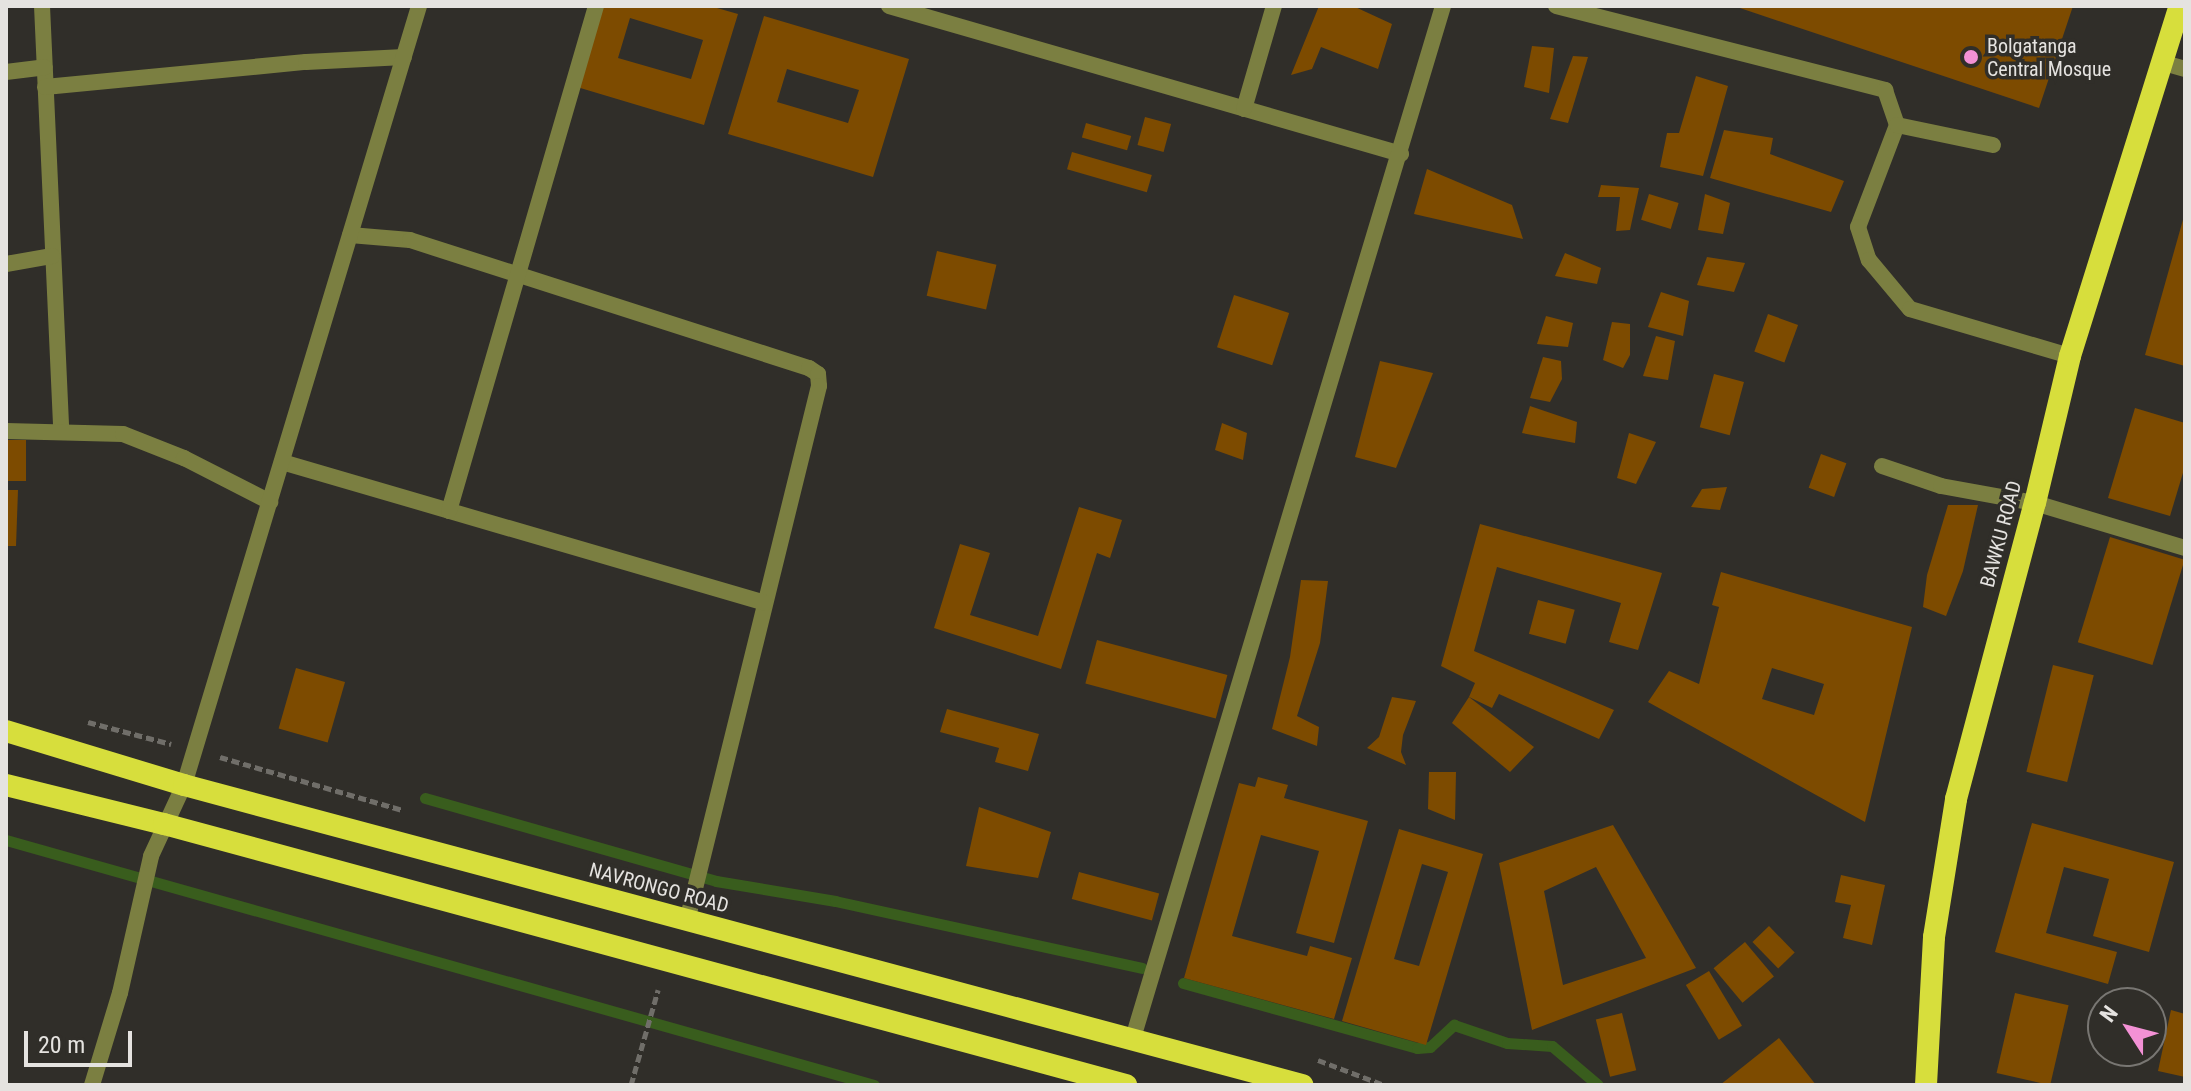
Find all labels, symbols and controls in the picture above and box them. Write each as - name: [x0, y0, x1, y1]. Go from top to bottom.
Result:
- place label: Bolgatanga Central Mosque: [1987, 34, 2111, 81]
- marker: Bolgatanga Central Mosque: [1962, 48, 1980, 66]
- street label: BAWKU ROAD: [1975, 478, 2027, 590]
- street label: NAVRONGO ROAD: [587, 858, 731, 918]
- north arrow: [2087, 987, 2167, 1067]
- text: N: [2095, 1001, 2123, 1027]
- scale bar: [28, 1015, 136, 1065]
- text: 20 m: [38, 1031, 85, 1059]

